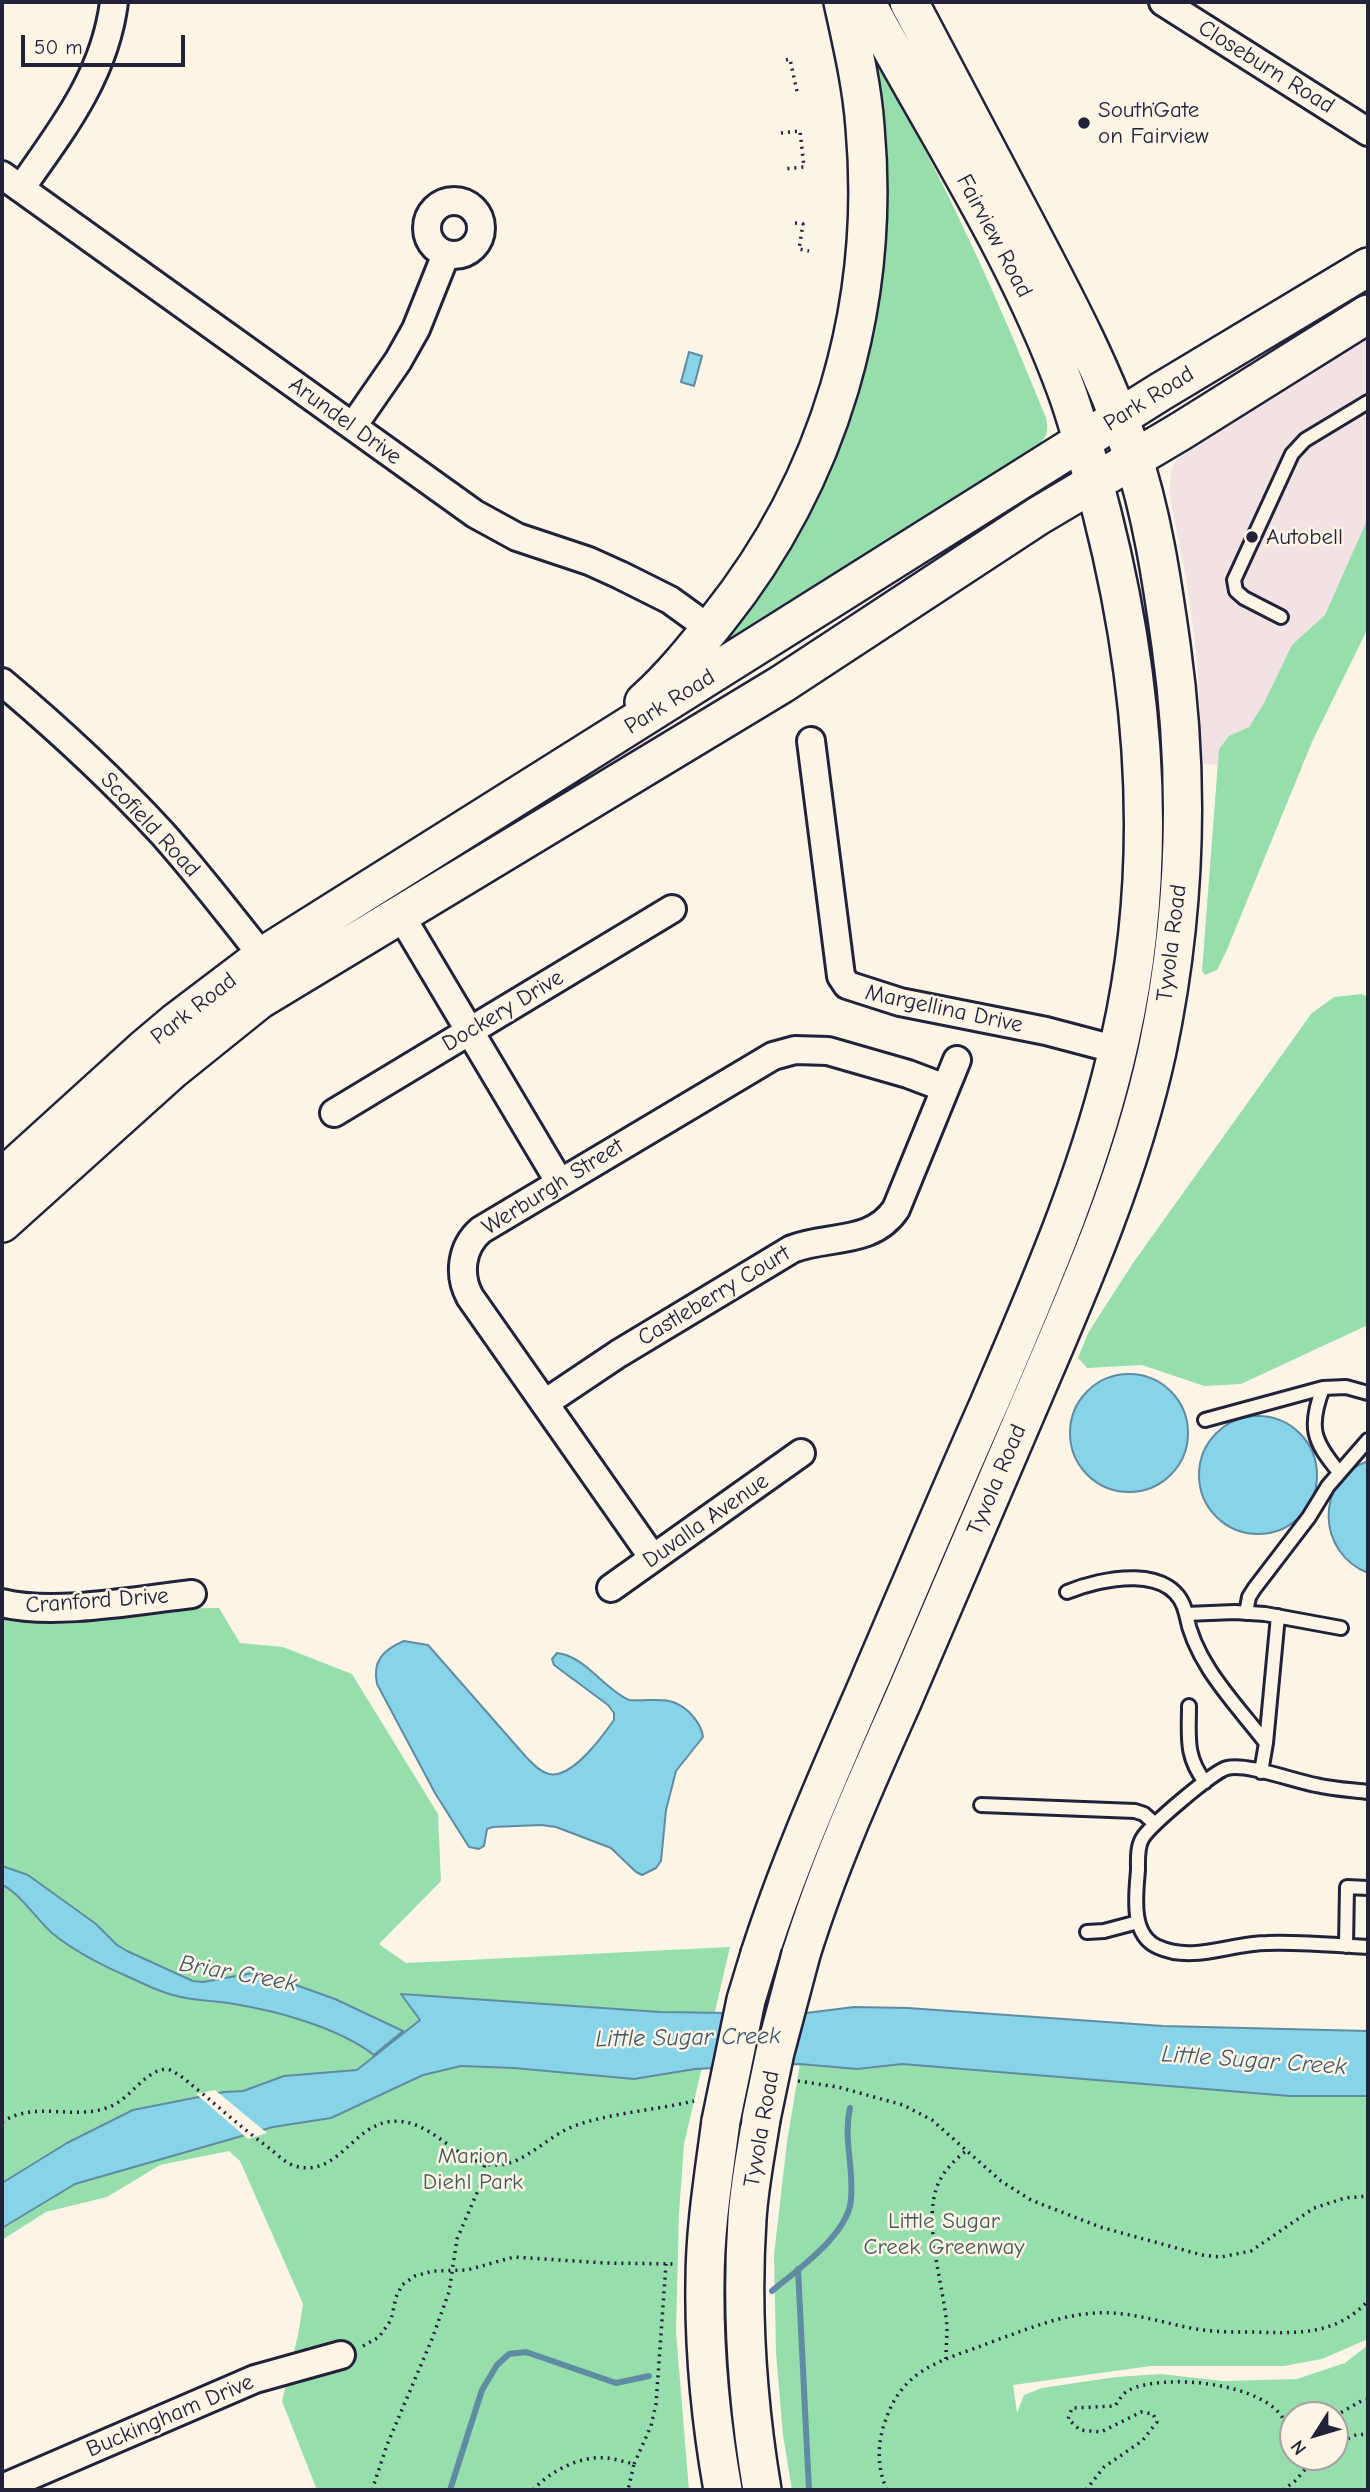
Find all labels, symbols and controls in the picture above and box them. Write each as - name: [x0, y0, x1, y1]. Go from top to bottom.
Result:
- street label: Closeburn Road: [1193, 14, 1339, 120]
- scale bar: [24, 21, 189, 65]
- text: 50 m: [34, 35, 83, 59]
- place label: SouthGate on Fairview: [1098, 96, 1209, 150]
- marker: SouthGate on Fairview: [1076, 115, 1092, 131]
- street label: Fairview Road: [950, 170, 1038, 302]
- street label: Park Road: [1099, 360, 1199, 438]
- street label: Arundel Drive: [283, 371, 407, 471]
- place label: Autobell: [1266, 523, 1343, 551]
- marker: Autobell: [1244, 529, 1260, 545]
- street label: Park Road: [620, 663, 720, 741]
- street label: Scofield Road: [94, 767, 206, 883]
- street label: Tyvola Road: [1151, 883, 1193, 1003]
- street label: Dockery Drive: [437, 964, 569, 1058]
- street label: Park Road: [146, 967, 242, 1051]
- street label: Margellina Drive: [863, 979, 1025, 1039]
- street label: Werburgh Street: [477, 1133, 629, 1241]
- street label: Castleberry Court: [633, 1240, 795, 1352]
- street label: Tyvola Road: [961, 1420, 1033, 1540]
- street label: Duvalla Avenue: [638, 1468, 774, 1574]
- street label: Cranford Drive: [25, 1582, 169, 1620]
- water label: Briar Creek: [177, 1949, 299, 1999]
- water label: Little Sugar Creek: [595, 2022, 781, 2054]
- water label: Little Sugar Creek: [1161, 2040, 1347, 2082]
- street label: Tyvola Road: [738, 2069, 786, 2189]
- park label: Marion Diehl Park: [423, 2142, 523, 2196]
- park label: Little Sugar Creek Greenway: [863, 2207, 1025, 2261]
- street label: Buckingham Drive: [82, 2368, 258, 2464]
- north arrow: [1279, 2401, 1349, 2471]
- text: N: [1286, 2436, 1311, 2459]

